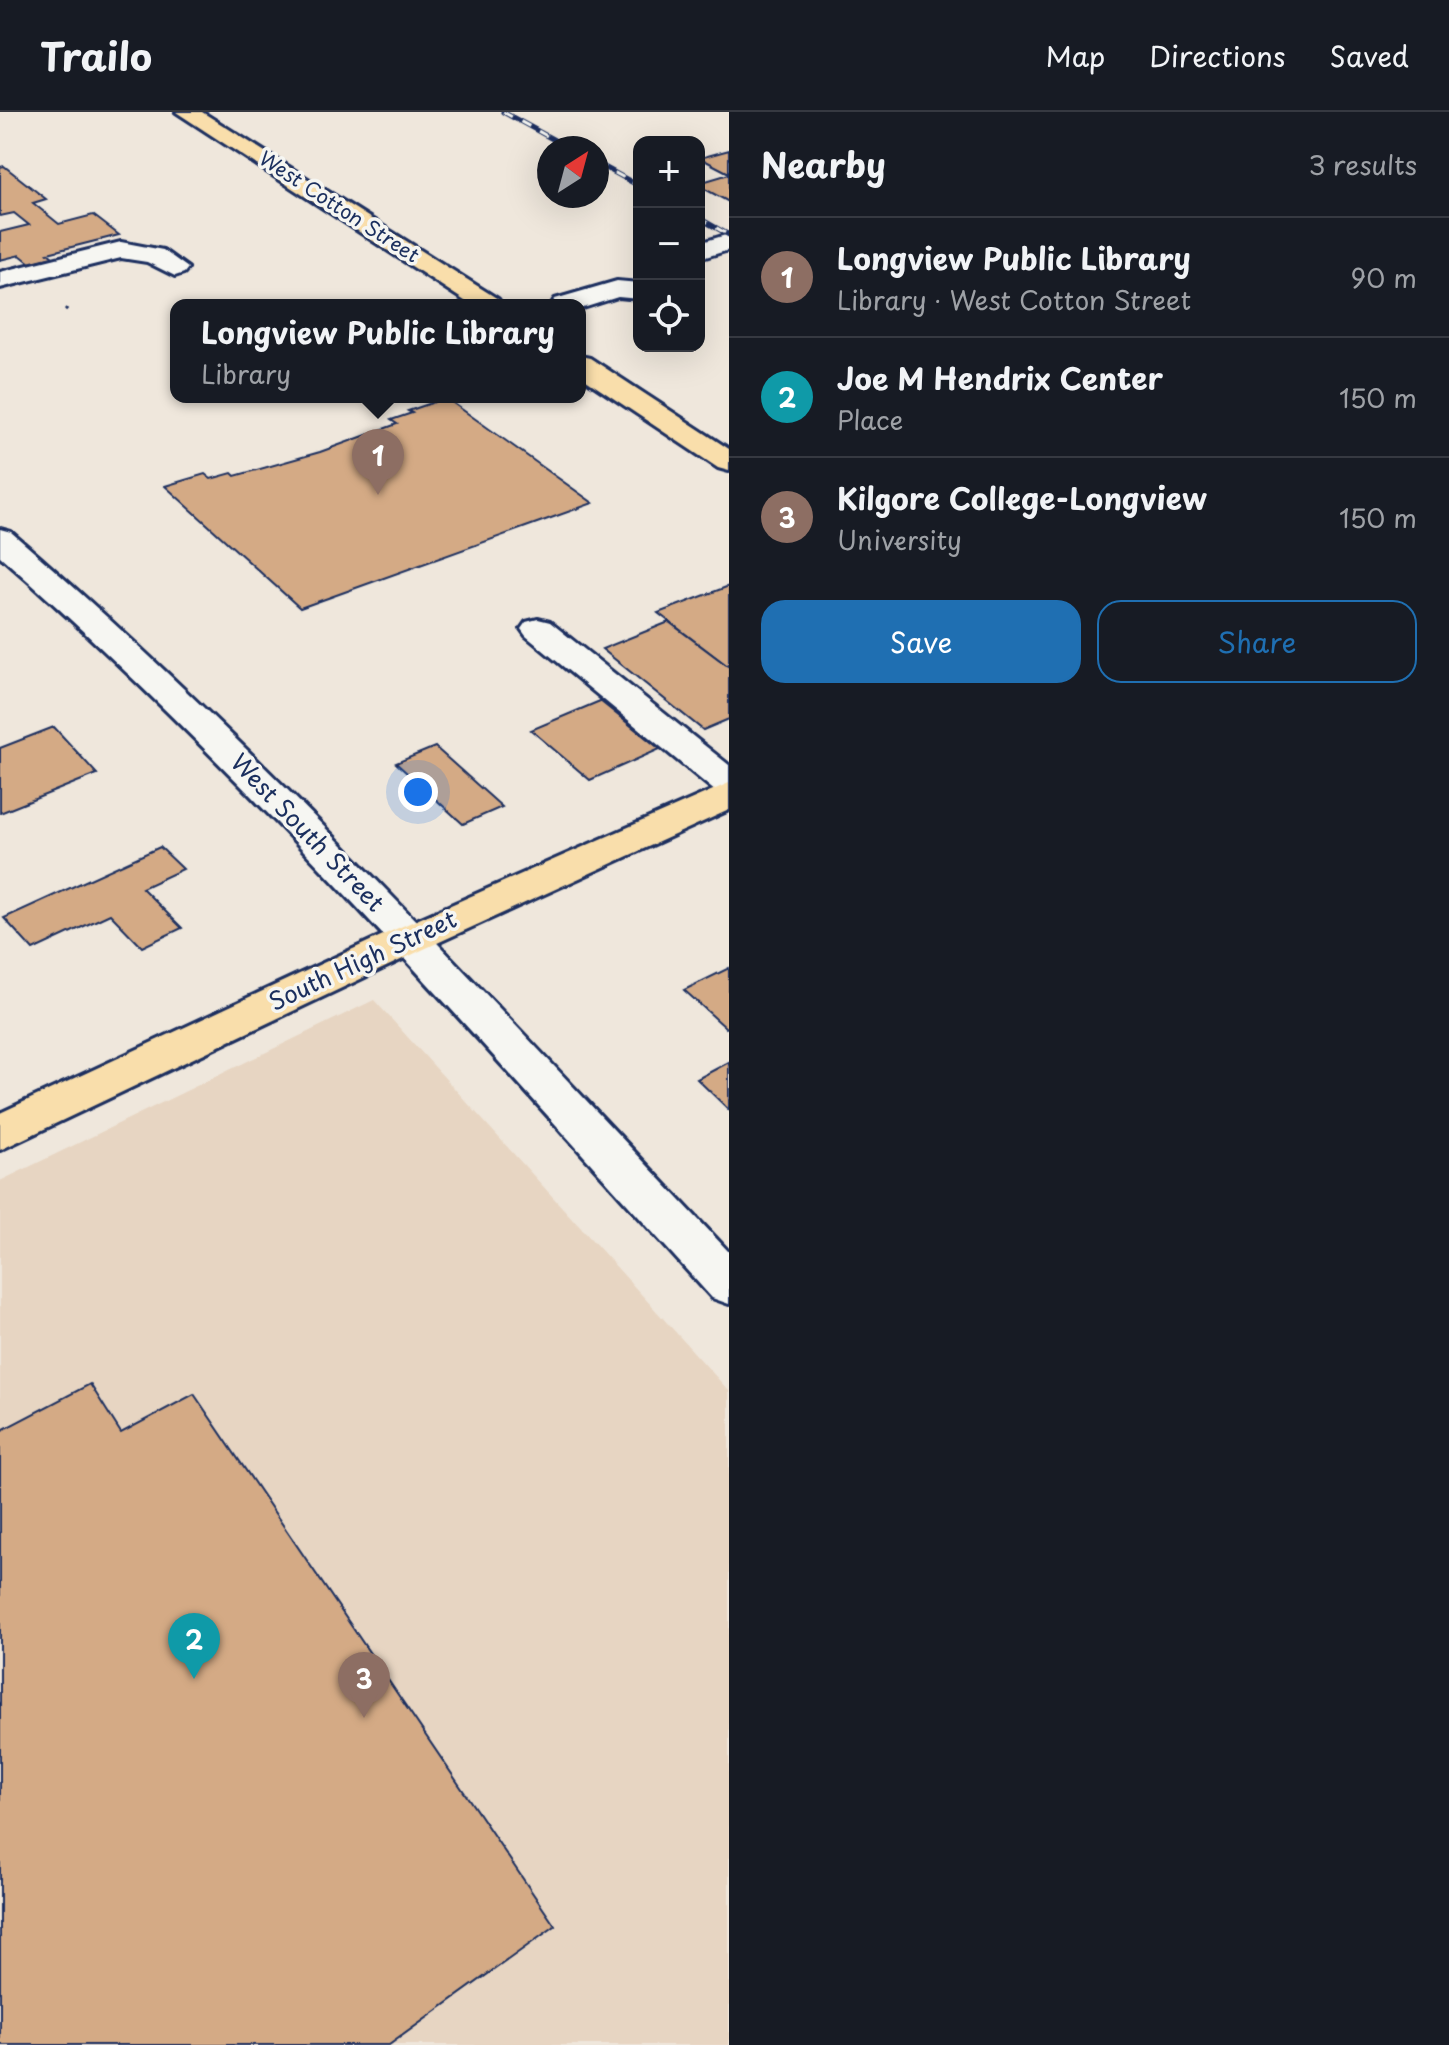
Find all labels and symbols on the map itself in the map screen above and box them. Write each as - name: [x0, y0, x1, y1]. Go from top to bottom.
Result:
- north arrow: [537, 136, 609, 208]
- street label: West Cotton Street: [253, 143, 426, 269]
- pin: 1: [352, 429, 404, 495]
- street label: West South Street: [223, 744, 394, 919]
- your location: [398, 772, 438, 812]
- street label: South High Street: [262, 900, 462, 1018]
- pin: 2: [168, 1613, 220, 1679]
- pin: 3: [338, 1652, 390, 1718]

